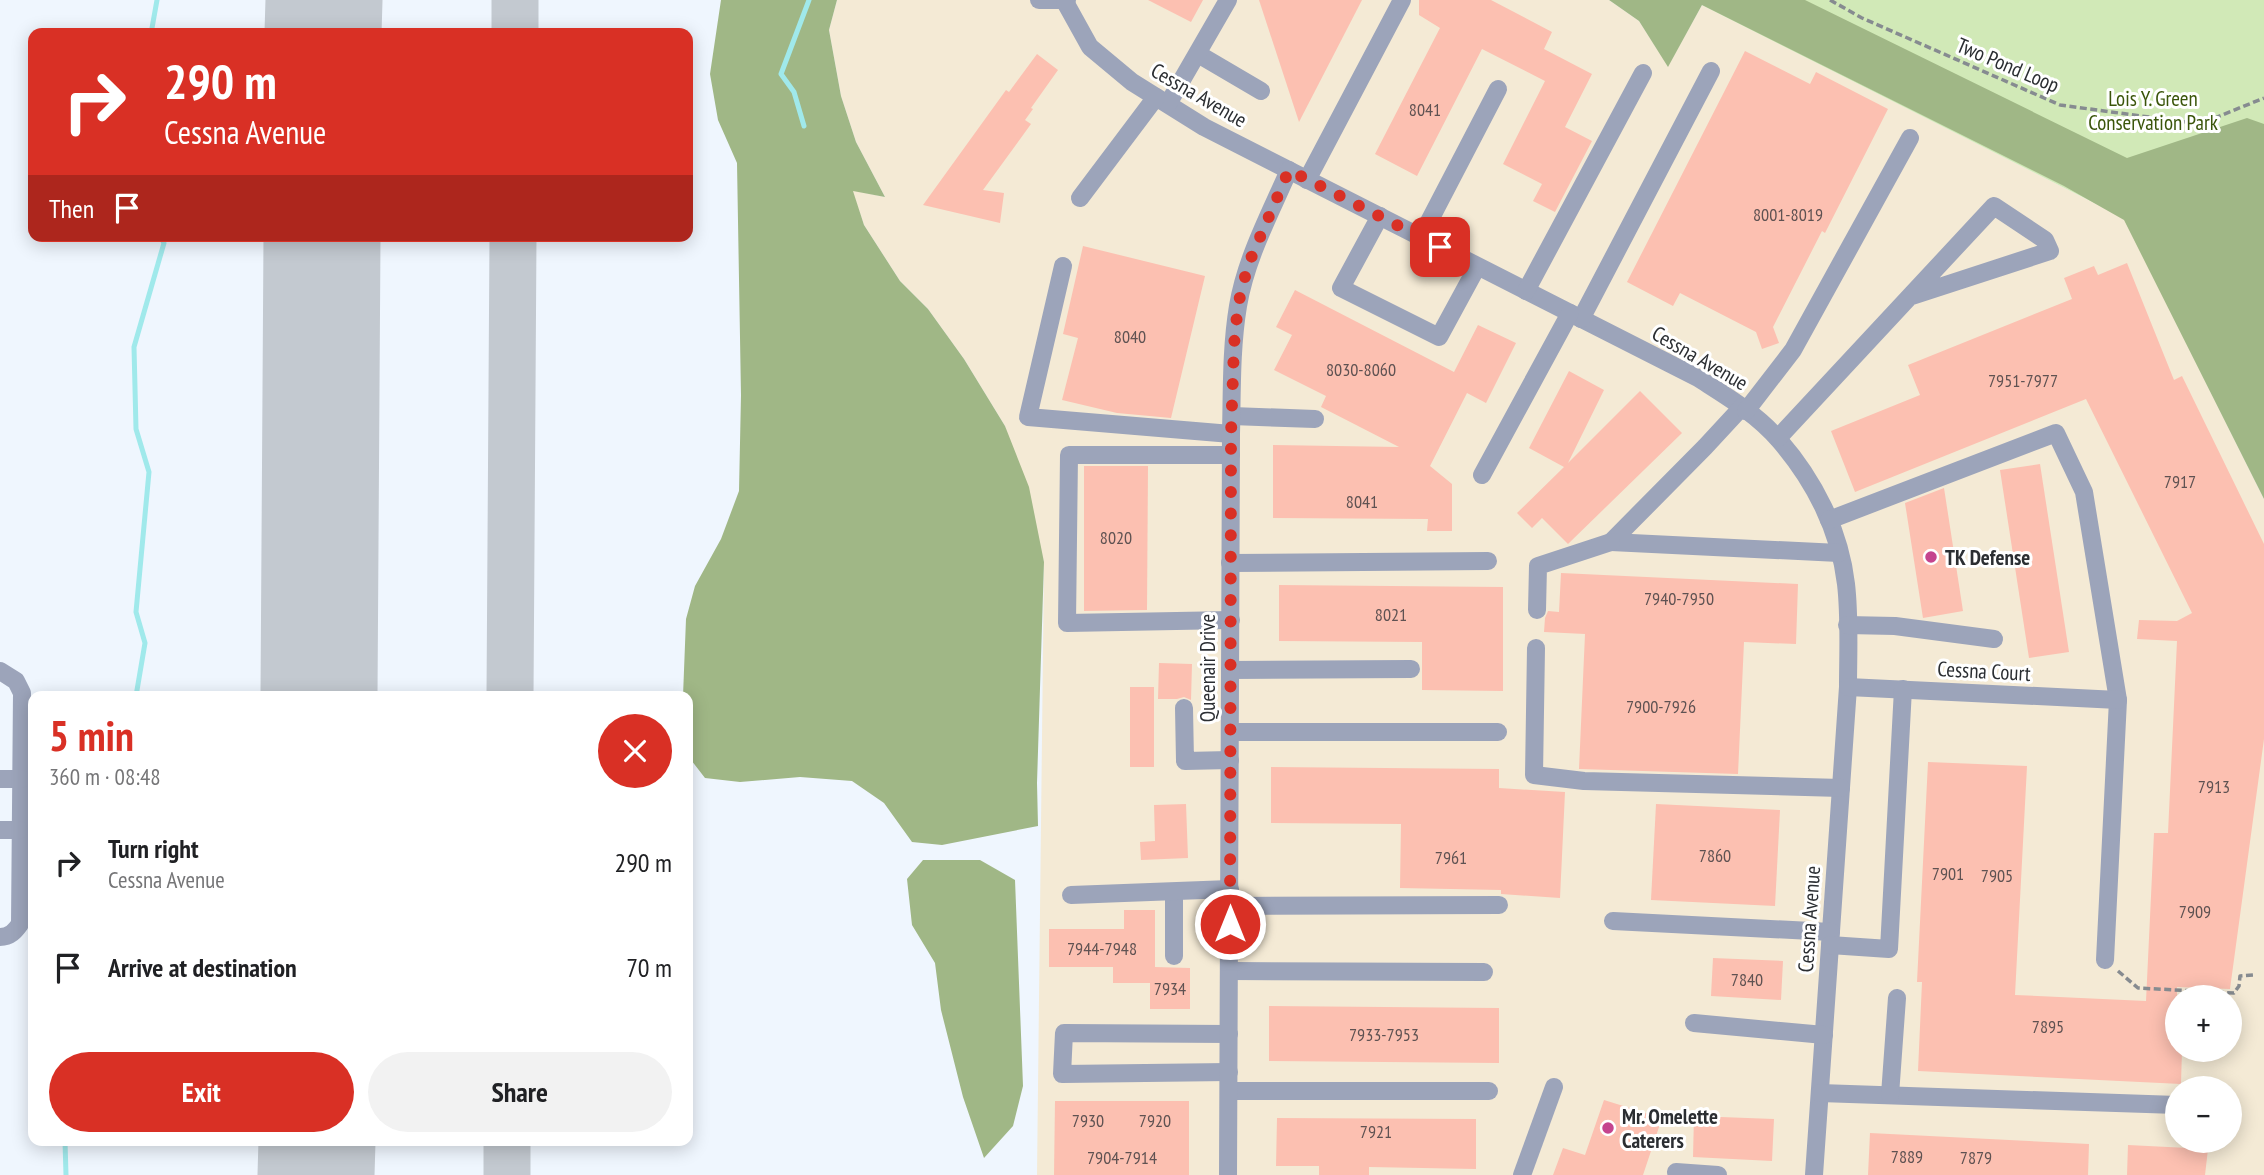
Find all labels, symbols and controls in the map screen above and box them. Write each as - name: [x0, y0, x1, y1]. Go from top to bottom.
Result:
- street label: Two Pond Loop: [1953, 31, 2063, 99]
- text: 290 m: [164, 49, 277, 113]
- icon: right: [49, 56, 140, 147]
- street label: Cessna Avenue: [1146, 57, 1252, 133]
- park label: Lois Y. Green Conservation Park: [2088, 85, 2218, 136]
- house number: 8041: [1409, 98, 1441, 121]
- text: Cessna Avenue: [164, 111, 326, 153]
- icon: arrive: [108, 189, 146, 227]
- text: Then: [49, 192, 94, 225]
- house number: 8001-8019: [1753, 203, 1823, 226]
- pin: [1410, 217, 1470, 277]
- icon: arrive: [1421, 228, 1459, 266]
- street label: Cessna Avenue: [1647, 320, 1753, 396]
- house number: 8040: [1114, 325, 1146, 348]
- house number: 8030-8060: [1326, 358, 1396, 381]
- house number: 7951-7977: [1988, 369, 2058, 392]
- house number: 7917: [2164, 470, 2196, 493]
- house number: 8041: [1346, 490, 1378, 513]
- house number: 8020: [1100, 526, 1132, 549]
- place label: TK Defense: [1945, 544, 2030, 571]
- marker: TK Defense: [1923, 549, 1939, 565]
- house number: 7940-7950: [1644, 587, 1714, 610]
- house number: 8021: [1375, 603, 1407, 626]
- street label: Queenair Drive: [1194, 614, 1221, 722]
- street label: Cessna Court: [1937, 655, 2031, 687]
- house number: 7900-7926: [1626, 695, 1696, 718]
- text: 5 min: [49, 708, 134, 763]
- button: close: [598, 714, 672, 788]
- text: 360 m · 08:48: [49, 762, 161, 791]
- house number: 7913: [2198, 775, 2230, 798]
- text: Turn right: [108, 832, 199, 865]
- icon: right: [49, 844, 87, 882]
- house number: 7860: [1699, 844, 1731, 867]
- text: 290 m: [614, 846, 672, 879]
- house number: 7961: [1435, 846, 1467, 869]
- house number: 7901: [1932, 862, 1964, 885]
- house number: 7905: [1981, 864, 2013, 887]
- text: Cessna Avenue: [108, 865, 225, 894]
- street label: Cessna Avenue: [1792, 865, 1826, 973]
- position arrow: [1193, 887, 1267, 961]
- house number: 7909: [2179, 900, 2211, 923]
- house number: 7944-7948: [1067, 937, 1137, 960]
- icon: arrive: [49, 949, 87, 987]
- text: Arrive at destination: [108, 951, 297, 984]
- text: 70 m: [626, 951, 672, 984]
- house number: 7840: [1731, 968, 1763, 991]
- house number: 7934: [1154, 977, 1186, 1000]
- map controls: [2165, 985, 2242, 1153]
- button: +: [2165, 985, 2242, 1062]
- house number: 7895: [2032, 1015, 2064, 1038]
- house number: 7933-7953: [1349, 1023, 1419, 1046]
- button: Exit: [49, 1052, 354, 1132]
- button: Share: [368, 1052, 672, 1132]
- button: −: [2165, 1076, 2242, 1153]
- place label: Mr. Omelette Caterers: [1622, 1103, 1718, 1154]
- house number: 7930: [1072, 1109, 1104, 1132]
- house number: 7920: [1139, 1109, 1171, 1132]
- house number: 7921: [1360, 1120, 1392, 1143]
- marker: Mr. Omelette Caterers: [1600, 1120, 1616, 1136]
- house number: 7889: [1891, 1145, 1923, 1168]
- house number: 7904-7914: [1087, 1146, 1157, 1169]
- house number: 7879: [1960, 1146, 1992, 1169]

